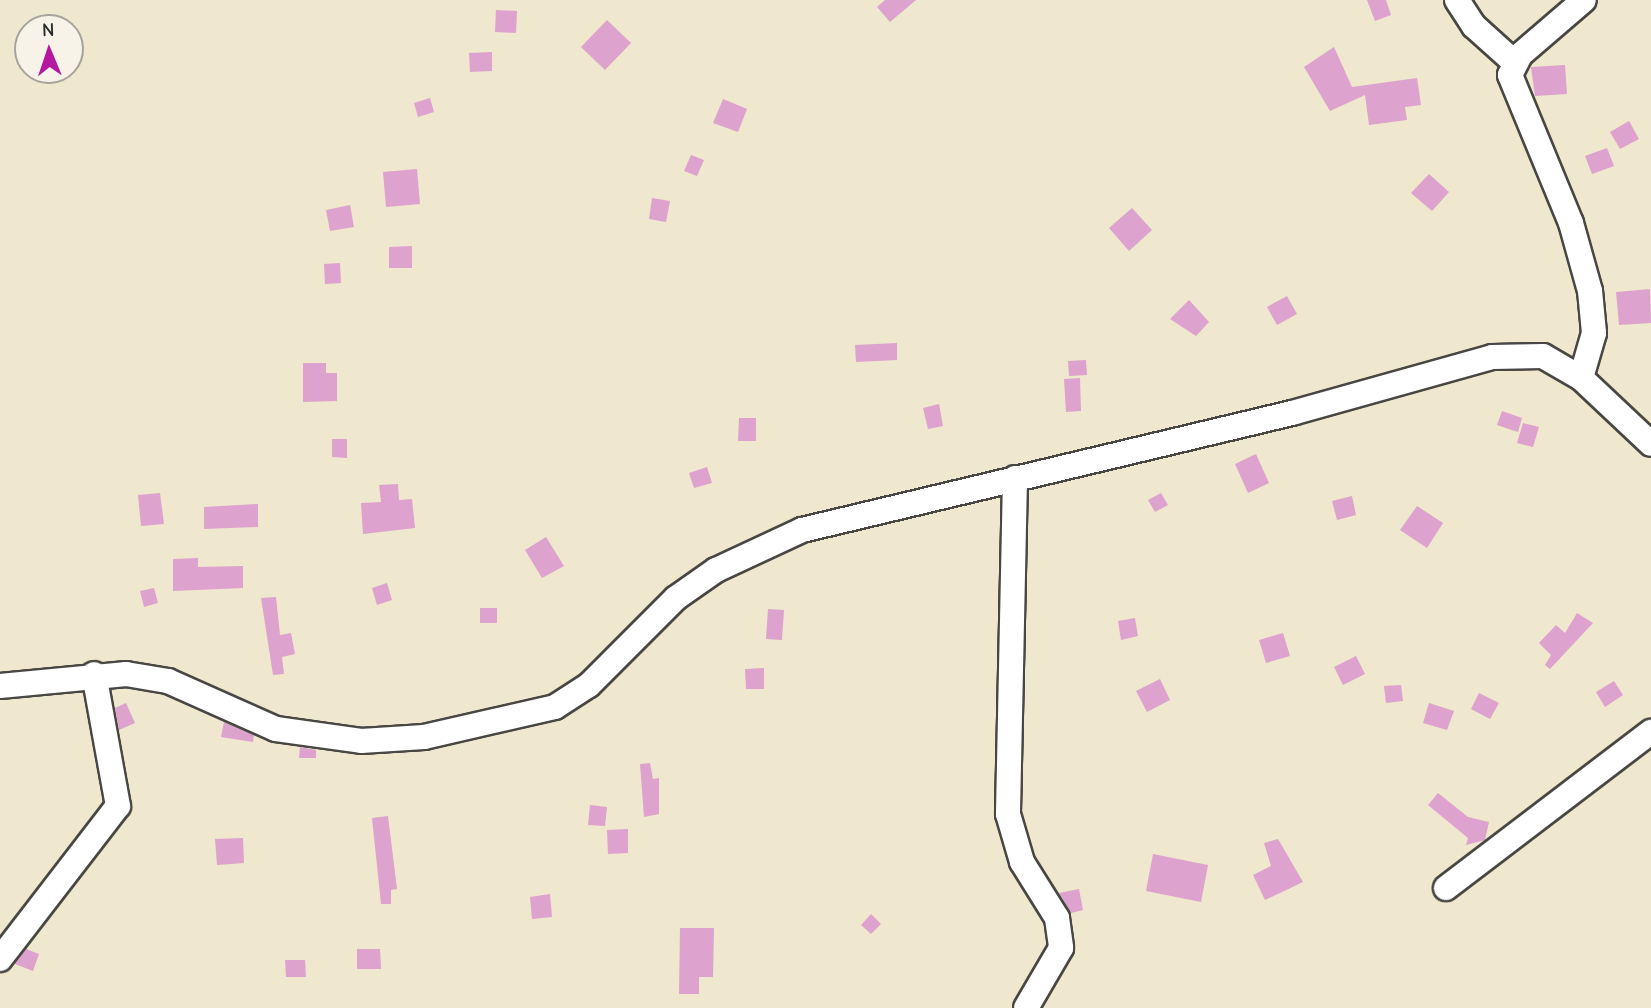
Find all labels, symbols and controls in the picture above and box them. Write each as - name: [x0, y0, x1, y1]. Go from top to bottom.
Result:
- north arrow: [14, 14, 84, 84]
- text: N: [42, 19, 55, 41]

